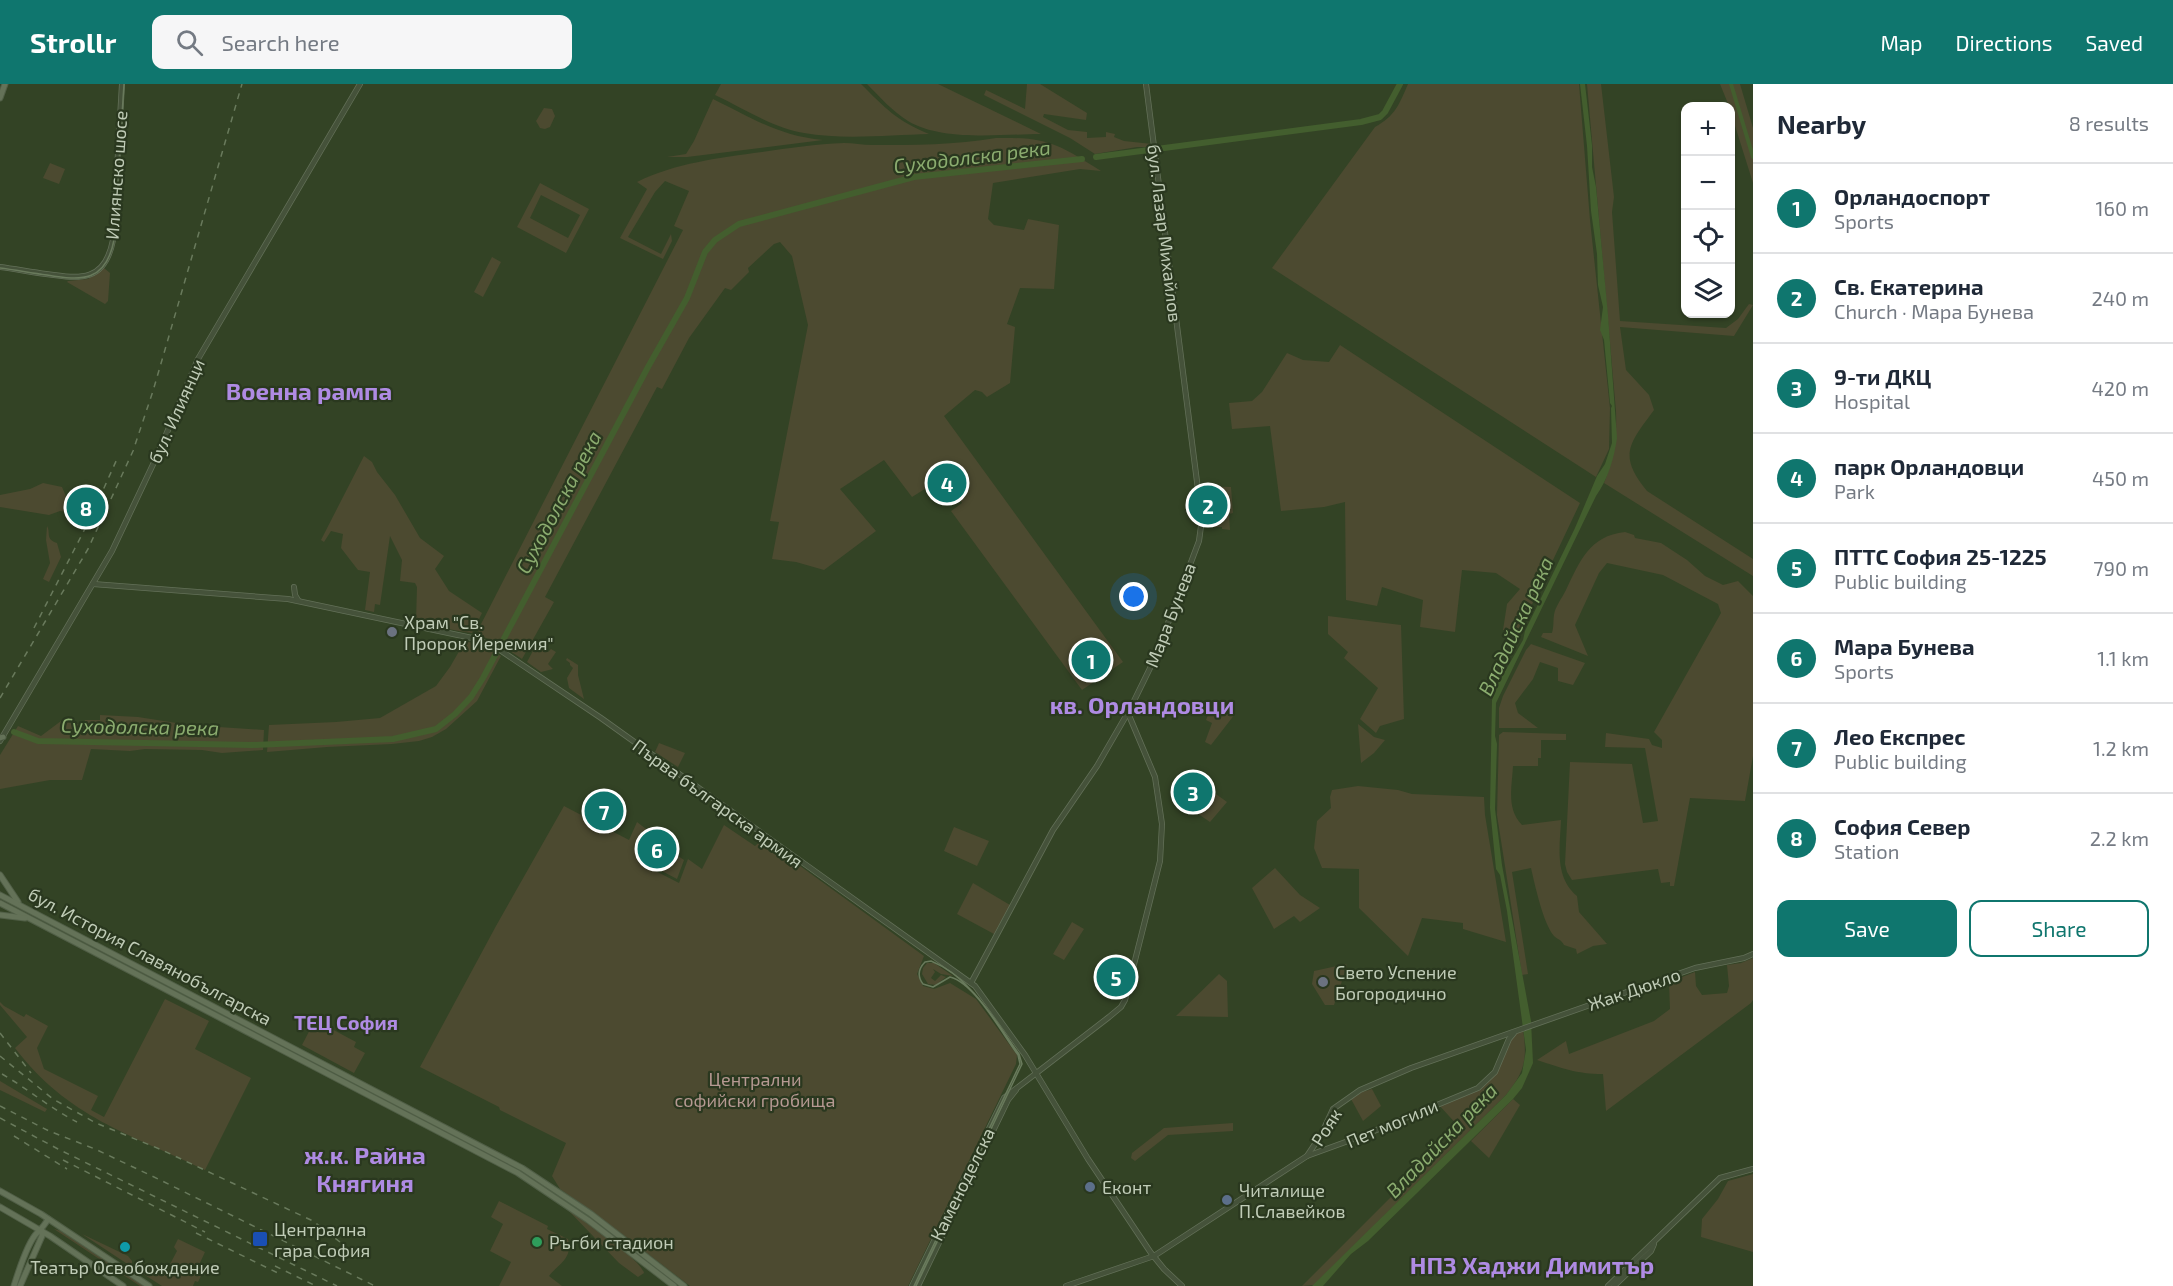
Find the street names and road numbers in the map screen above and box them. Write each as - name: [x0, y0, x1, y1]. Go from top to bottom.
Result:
- street label: Илиянско шосе: [101, 110, 131, 240]
- street label: бул. Лазар Михайлов: [1143, 143, 1187, 323]
- street label: бул. Илиянци: [143, 355, 209, 467]
- street label: Мара Бунева: [1140, 559, 1200, 671]
- street label: Първа българска армия: [629, 734, 807, 872]
- street label: бул. История Славянобългарска: [25, 882, 275, 1030]
- street label: Жак Дюкло: [1585, 963, 1683, 1015]
- street label: Пет могили: [1343, 1094, 1441, 1152]
- street label: Рояк: [1306, 1104, 1346, 1150]
- street label: Каменоделска: [925, 1124, 999, 1244]

